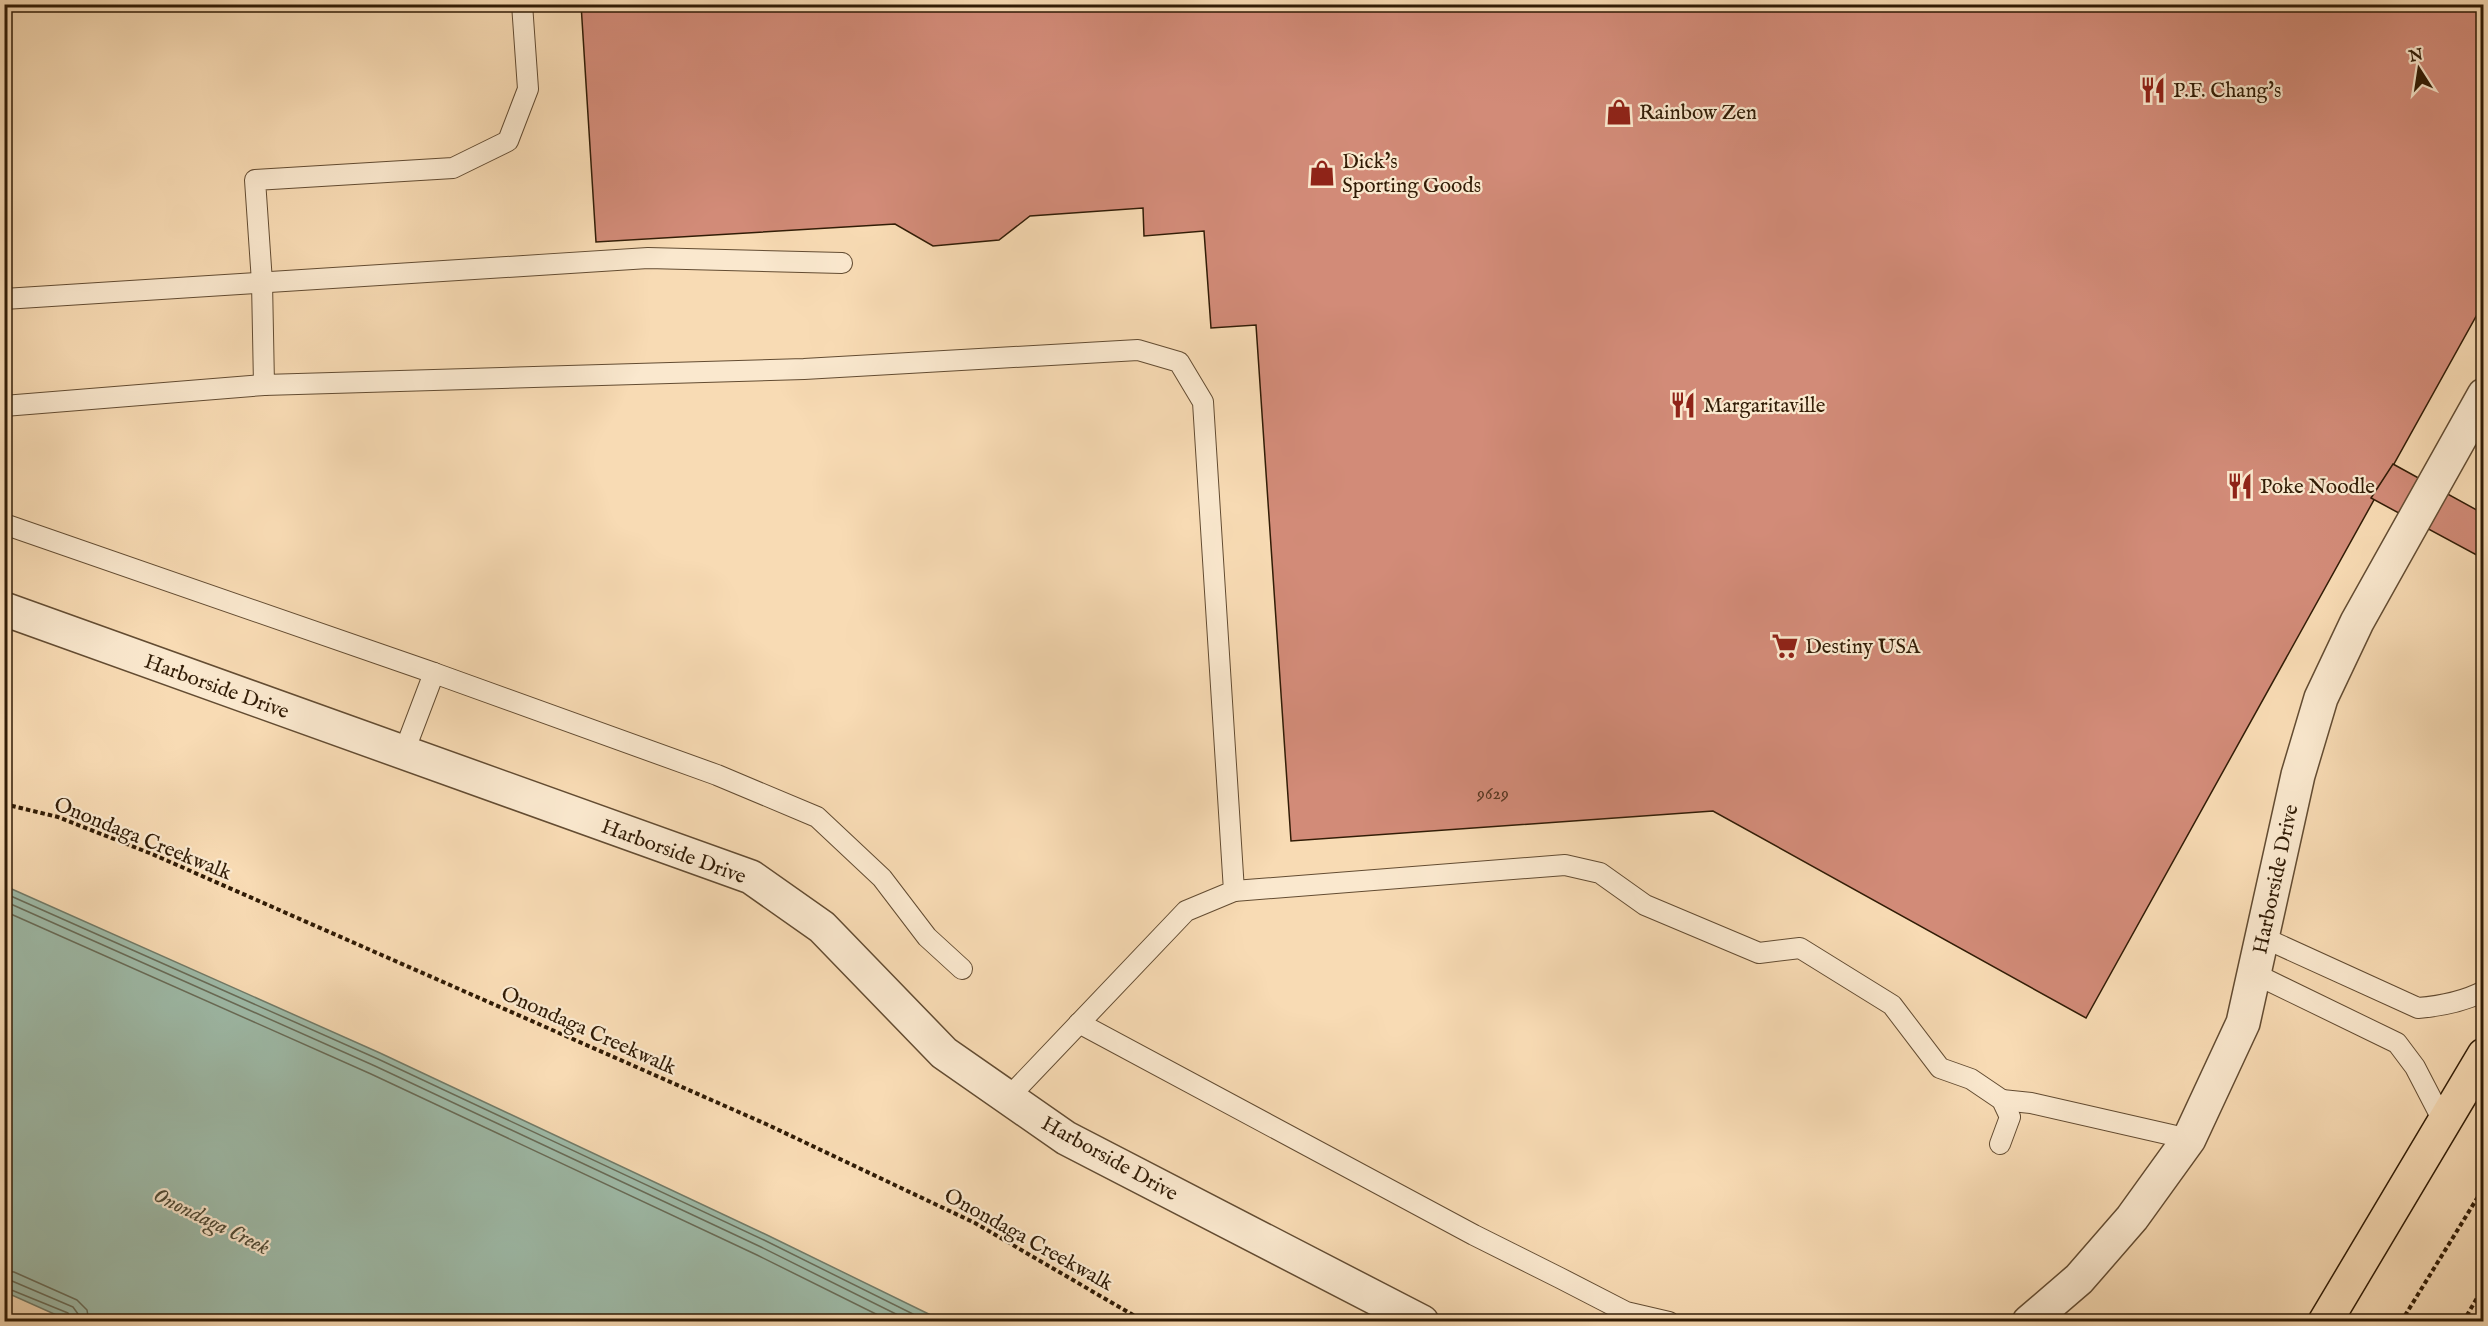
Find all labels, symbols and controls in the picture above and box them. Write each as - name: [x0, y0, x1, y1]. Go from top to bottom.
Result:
- north arrow: [2389, 39, 2449, 99]
- text: N: [2406, 45, 2425, 68]
- restaurant icon: P.F. Chang's: [2138, 75, 2168, 105]
- place label: P.F. Chang's: [2173, 78, 2281, 105]
- shop icon: Rainbow Zen: [1604, 97, 1634, 127]
- place label: Rainbow Zen: [1639, 100, 1757, 127]
- place label: Dick's Sporting Goods: [1342, 149, 1481, 200]
- shop icon: Dick's Sporting Goods: [1307, 158, 1337, 188]
- restaurant icon: Margaritaville: [1668, 390, 1698, 420]
- place label: Margaritaville: [1703, 393, 1826, 420]
- restaurant icon: Poke Noodle: [2225, 471, 2255, 501]
- place label: Poke Noodle: [2260, 474, 2375, 501]
- supermarket icon: Destiny USA: [1770, 631, 1800, 661]
- place label: Destiny USA: [1805, 634, 1921, 661]
- street label: Harborside Drive: [140, 649, 293, 726]
- house number: 9629: [1476, 783, 1509, 806]
- street label: Onondaga Creekwalk: [50, 791, 236, 888]
- street label: Harborside Drive: [2247, 802, 2306, 957]
- street label: Harborside Drive: [597, 814, 750, 891]
- street label: Onondaga Creekwalk: [496, 981, 681, 1082]
- street label: Harborside Drive: [1036, 1111, 1183, 1208]
- water label: Onondaga Creek: [148, 1182, 274, 1262]
- street label: Onondaga Creekwalk: [939, 1183, 1118, 1298]

